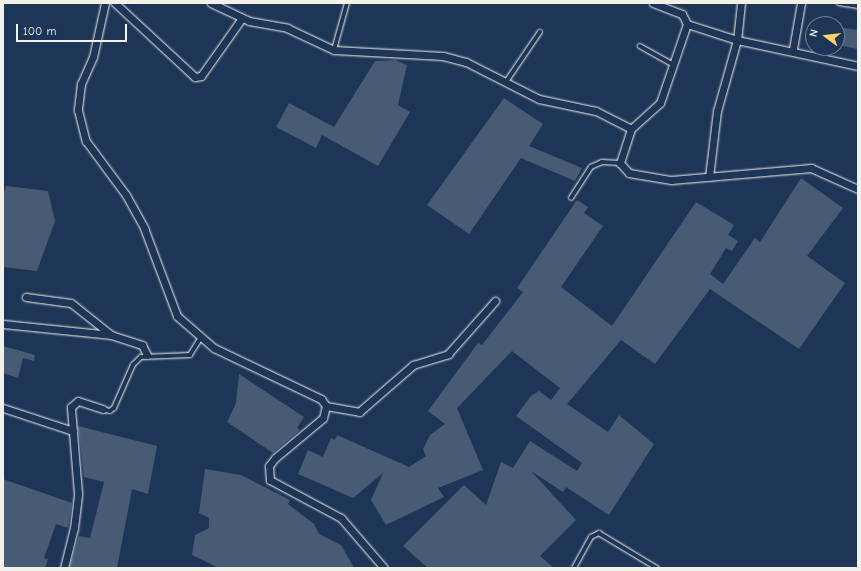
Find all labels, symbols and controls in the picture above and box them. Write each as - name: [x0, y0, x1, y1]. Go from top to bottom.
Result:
- scale bar: [18, 16, 129, 42]
- north arrow: [805, 16, 845, 56]
- text: 100 m: [23, 24, 56, 38]
- text: N: [807, 28, 821, 38]

